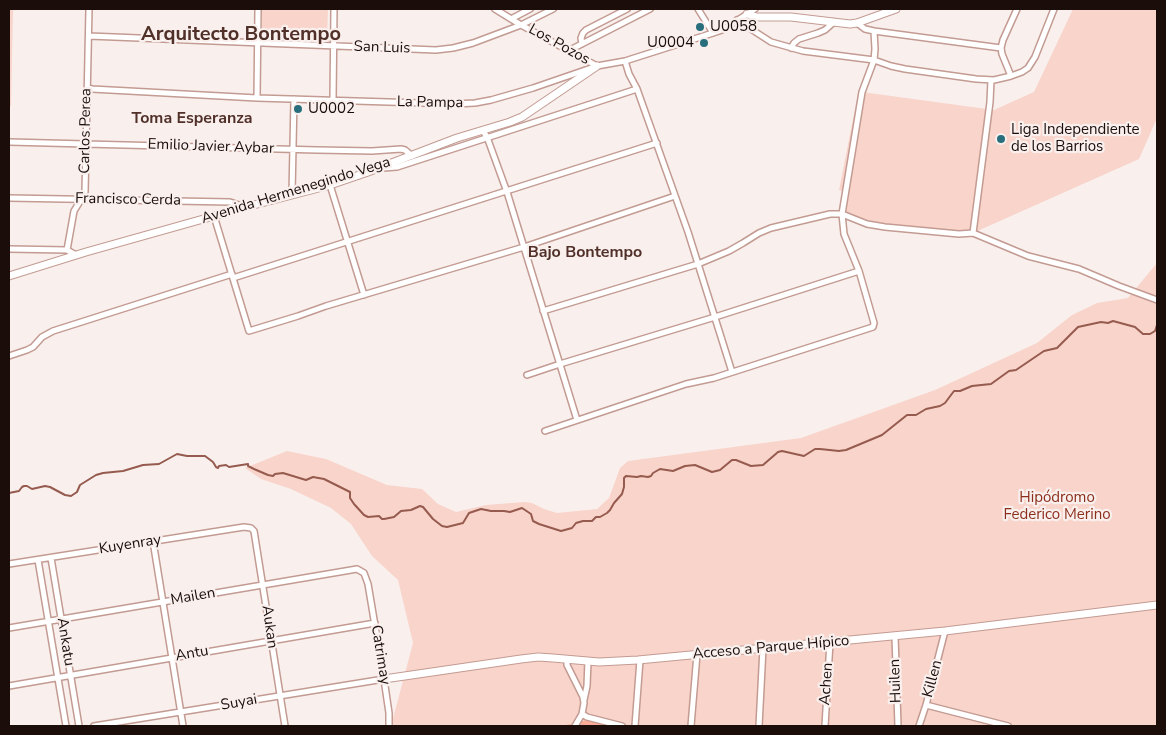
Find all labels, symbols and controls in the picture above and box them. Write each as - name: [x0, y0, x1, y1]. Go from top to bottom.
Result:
- place label: U0058: [710, 18, 757, 36]
- street label: Los Pozos: [525, 21, 593, 69]
- marker: U0058: [694, 21, 706, 33]
- district label: Arquitecto Bontempo: [141, 23, 341, 47]
- place label: U0004: [647, 34, 694, 52]
- marker: U0004: [698, 37, 710, 49]
- street label: San Luis: [353, 38, 411, 58]
- street label: Carlos Perea: [76, 88, 96, 174]
- street label: La Pampa: [397, 93, 463, 113]
- place label: U0002: [308, 100, 355, 118]
- marker: U0002: [292, 103, 304, 115]
- district label: Toma Esperanza: [131, 109, 253, 129]
- place label: Liga Independiente de los Barrios: [1011, 121, 1139, 156]
- marker: Liga Independiente de los Barrios: [995, 133, 1007, 145]
- street label: Emilio Javier Aybar: [147, 136, 275, 158]
- street label: Avenida Hermenegindo Vega: [199, 154, 393, 228]
- street label: Francisco Cerda: [75, 190, 181, 210]
- district label: Bajo Bontempo: [528, 243, 642, 263]
- park label: Hipódromo Federico Merino: [1004, 489, 1110, 524]
- street label: Kuyenray: [98, 531, 162, 559]
- street label: Mailen: [169, 584, 217, 610]
- street label: Aukan: [257, 604, 281, 650]
- street label: Ankatu: [52, 617, 78, 667]
- street label: Catrimay: [366, 624, 394, 686]
- street label: Acceso a Parque Hípico: [692, 632, 850, 664]
- street label: Antu: [174, 642, 210, 666]
- street label: Killen: [919, 658, 947, 700]
- street label: Huilen: [886, 659, 906, 703]
- street label: Achen: [817, 662, 837, 706]
- street label: Suyai: [219, 691, 259, 715]

